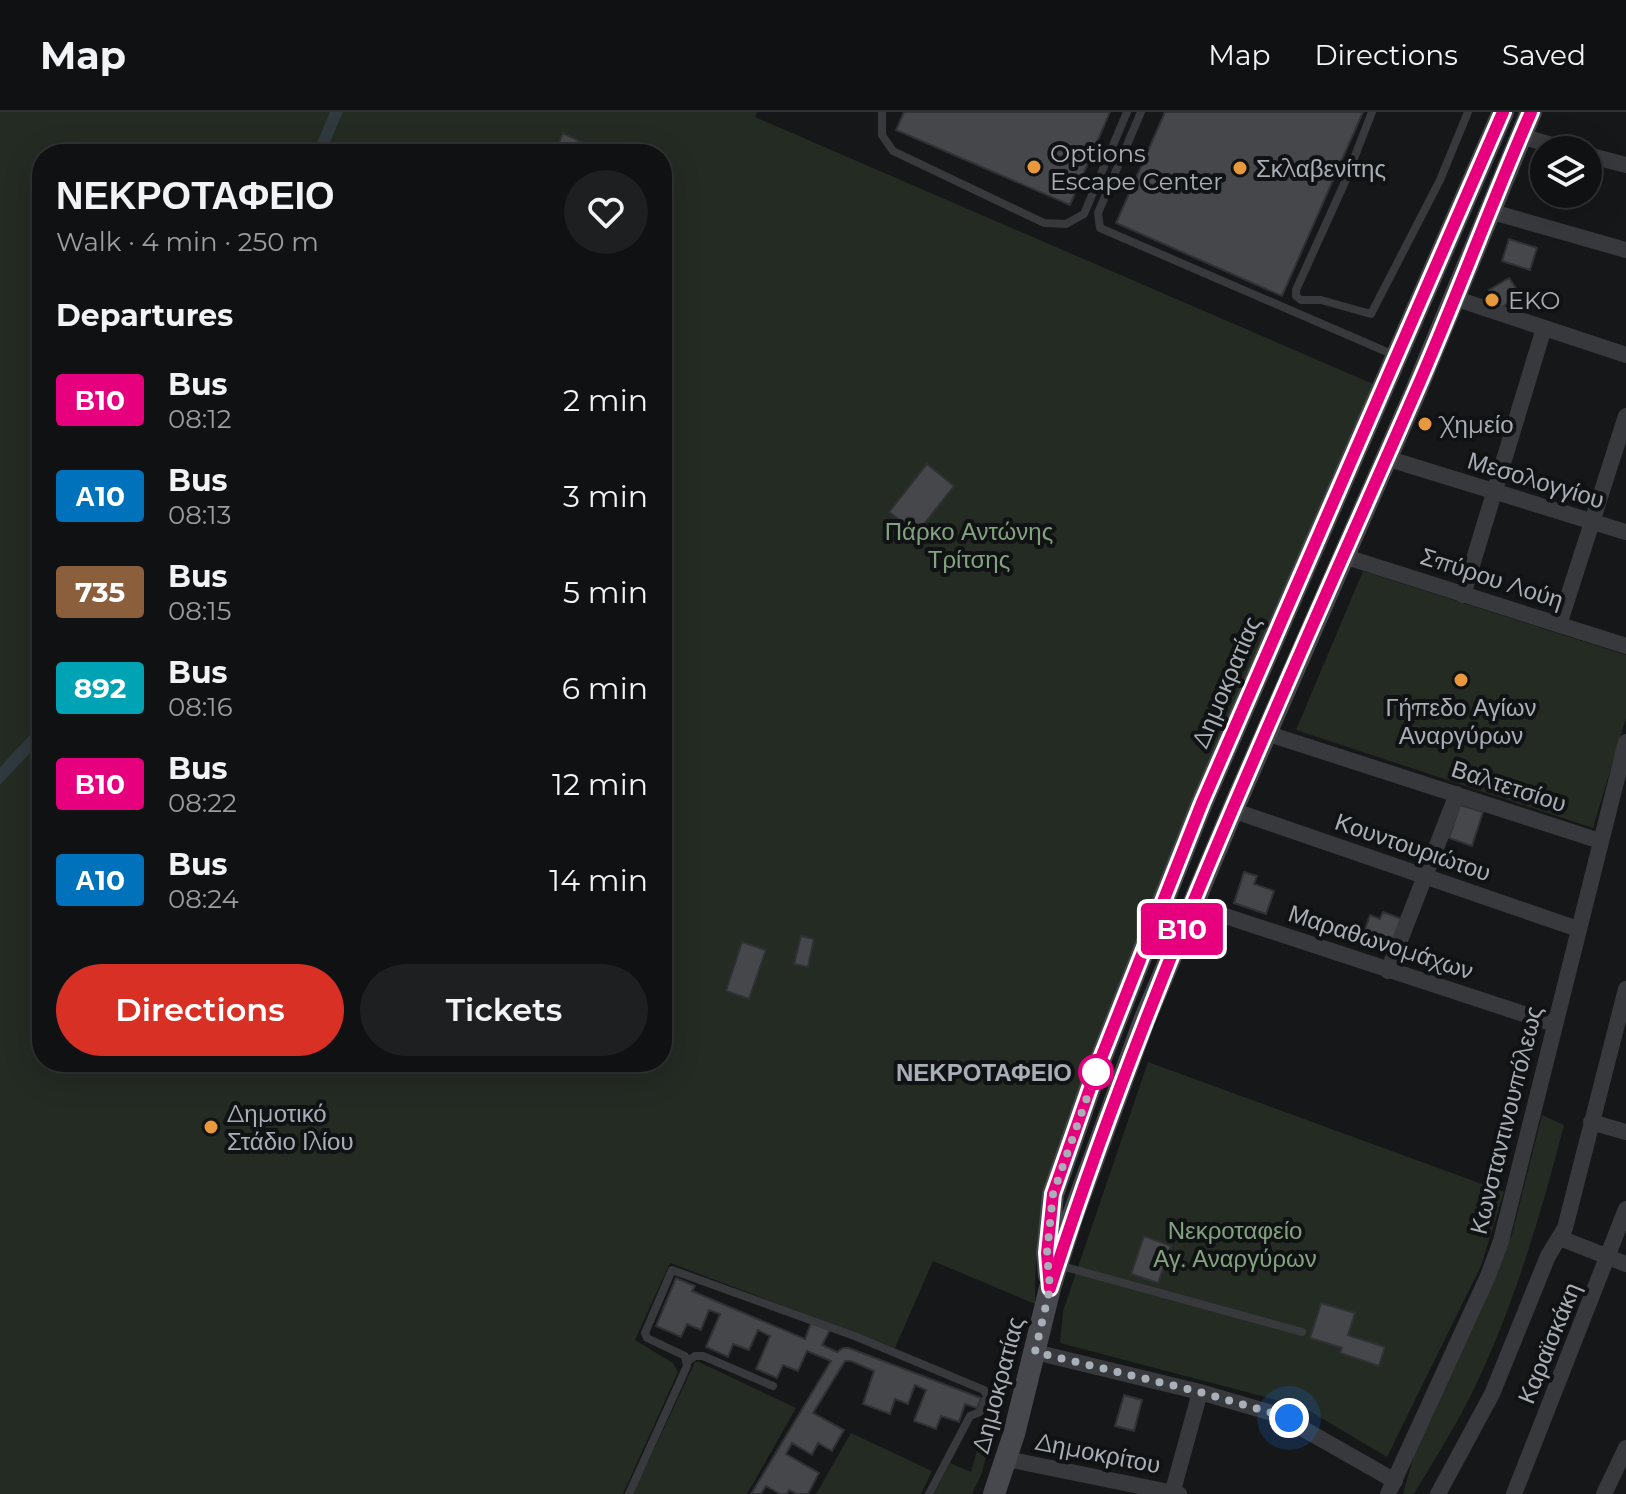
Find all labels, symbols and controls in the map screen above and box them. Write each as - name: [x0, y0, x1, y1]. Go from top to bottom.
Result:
- text: Map: [40, 32, 126, 79]
- text: Map: [1208, 38, 1270, 72]
- text: Directions: [1314, 38, 1458, 72]
- text: Saved: [1502, 38, 1586, 72]
- map controls: [1530, 136, 1602, 208]
- button: layers: [1530, 136, 1602, 208]
- place label: Options Escape Center: [1050, 139, 1223, 196]
- place label: Σκλαβενίτης: [1256, 154, 1386, 183]
- marker: Options Escape Center: [1025, 158, 1043, 176]
- marker: Σκλαβενίτης: [1231, 159, 1249, 177]
- button: heart: [564, 170, 648, 254]
- text: ΝΕΚΡΟΤΑΦΕΙΟ: [56, 172, 335, 219]
- text: Walk · 4 min · 250 m: [56, 226, 319, 258]
- place label: EKO: [1508, 286, 1560, 315]
- marker: EKO: [1483, 291, 1501, 309]
- text: Departures: [56, 297, 233, 334]
- text: Bus: [168, 366, 228, 403]
- text: 2 min: [563, 382, 648, 419]
- text: Β10: [75, 383, 125, 417]
- text: 08:12: [168, 403, 231, 435]
- place label: Χημείο: [1438, 410, 1514, 439]
- marker: Χημείο: [1416, 415, 1434, 433]
- street label: Μεσολογγίου: [1464, 446, 1608, 514]
- text: Bus: [168, 462, 228, 499]
- text: 3 min: [563, 478, 648, 515]
- text: Α10: [75, 479, 125, 513]
- text: 08:13: [168, 499, 231, 531]
- park label: Πάρκο Αντώνης Τρίτσης: [885, 517, 1053, 574]
- street label: Σπύρου Λούη: [1417, 541, 1567, 615]
- text: Bus: [168, 558, 228, 595]
- text: 5 min: [563, 574, 648, 611]
- text: 735: [75, 575, 125, 609]
- text: 08:15: [168, 595, 231, 627]
- street label: Δημοκρατίας: [1185, 612, 1267, 752]
- text: Bus: [168, 654, 228, 691]
- text: 6 min: [562, 670, 648, 707]
- text: 892: [74, 671, 126, 705]
- marker: Γήπεδο Αγίων Αναργύρων: [1452, 671, 1470, 689]
- text: 08:16: [168, 691, 233, 723]
- place label: Γήπεδο Αγίων Αναργύρων: [1385, 693, 1537, 750]
- text: Bus: [168, 750, 228, 787]
- street label: Βαλτετσίου: [1448, 754, 1570, 818]
- text: 12 min: [552, 766, 648, 803]
- text: Β10: [75, 767, 125, 801]
- text: 08:22: [168, 787, 237, 819]
- street label: Κουντουριώτου: [1331, 807, 1495, 887]
- text: Bus: [168, 846, 228, 883]
- text: 14 min: [549, 862, 648, 899]
- text: Α10: [75, 863, 125, 897]
- text: 08:24: [168, 883, 239, 915]
- street label: Μαραθωνομάχων: [1285, 898, 1477, 986]
- line badge: Β10: [1136, 903, 1228, 955]
- text: Β10: [1157, 912, 1207, 946]
- button: Directions: [56, 964, 344, 1056]
- button: Tickets: [360, 964, 648, 1056]
- street label: Κωνσταντινουπόλεως: [1464, 1003, 1548, 1237]
- marker: ΝΕΚΡΟΤΑΦΕΙΟ: [1079, 1055, 1113, 1089]
- place label: ΝΕΚΡΟΤΑΦΕΙΟ: [896, 1058, 1072, 1087]
- place label: Δημοτικό Στάδιο Ιλίου: [227, 1099, 354, 1156]
- marker: Δημοτικό Στάδιο Ιλίου: [202, 1118, 220, 1136]
- park label: Νεκροταφείο Αγ. Αναργύρων: [1153, 1216, 1317, 1273]
- street label: Καραϊσκάκη: [1512, 1278, 1586, 1408]
- street label: Δημοκρατίας: [966, 1314, 1030, 1456]
- your location: [1269, 1398, 1309, 1438]
- street label: Δημοκρίτου: [1033, 1427, 1163, 1479]

